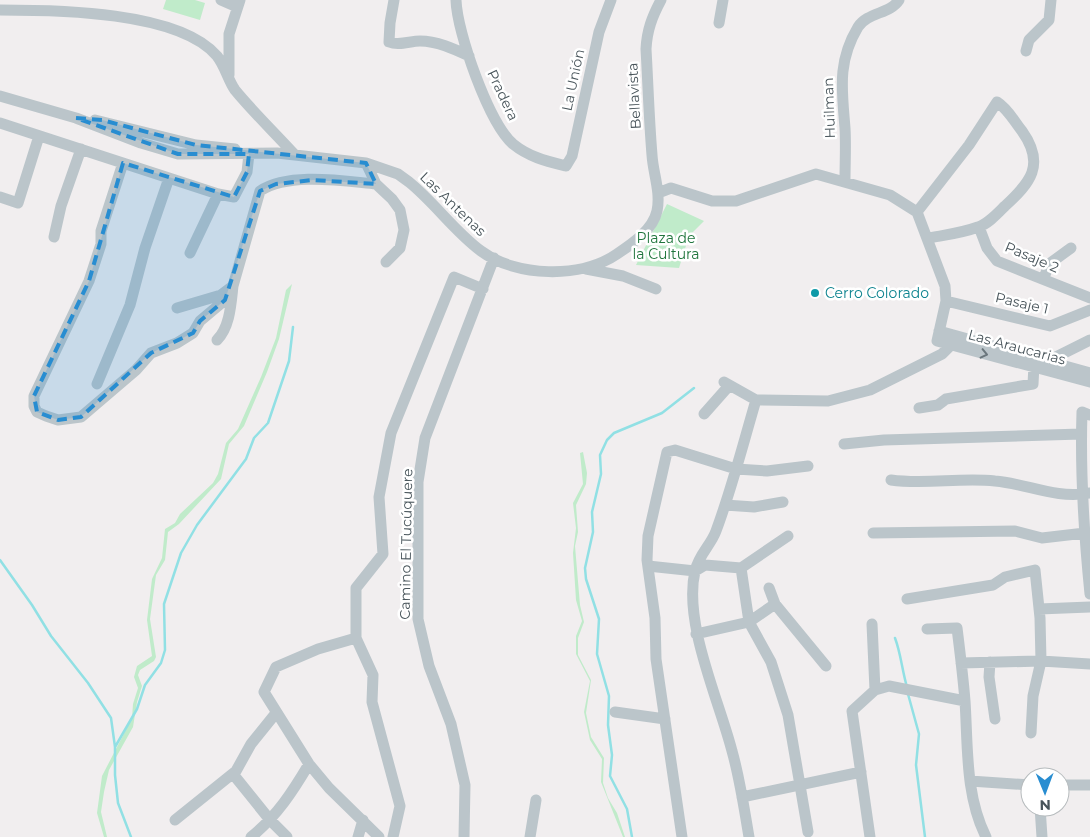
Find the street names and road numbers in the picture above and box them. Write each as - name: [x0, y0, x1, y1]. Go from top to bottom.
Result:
- street label: La Unión: [558, 47, 588, 113]
- street label: Bellavista: [623, 62, 645, 130]
- street label: Pradera: [483, 67, 523, 123]
- street label: Huilman: [819, 77, 839, 139]
- street label: Las Antenas: [416, 168, 490, 240]
- street label: Pasaje 2: [1002, 238, 1062, 276]
- street label: Pasaje 1: [994, 288, 1050, 318]
- street label: Las Araucarias: [966, 325, 1068, 369]
- street label: Camino El Tucúquere: [396, 468, 416, 620]

